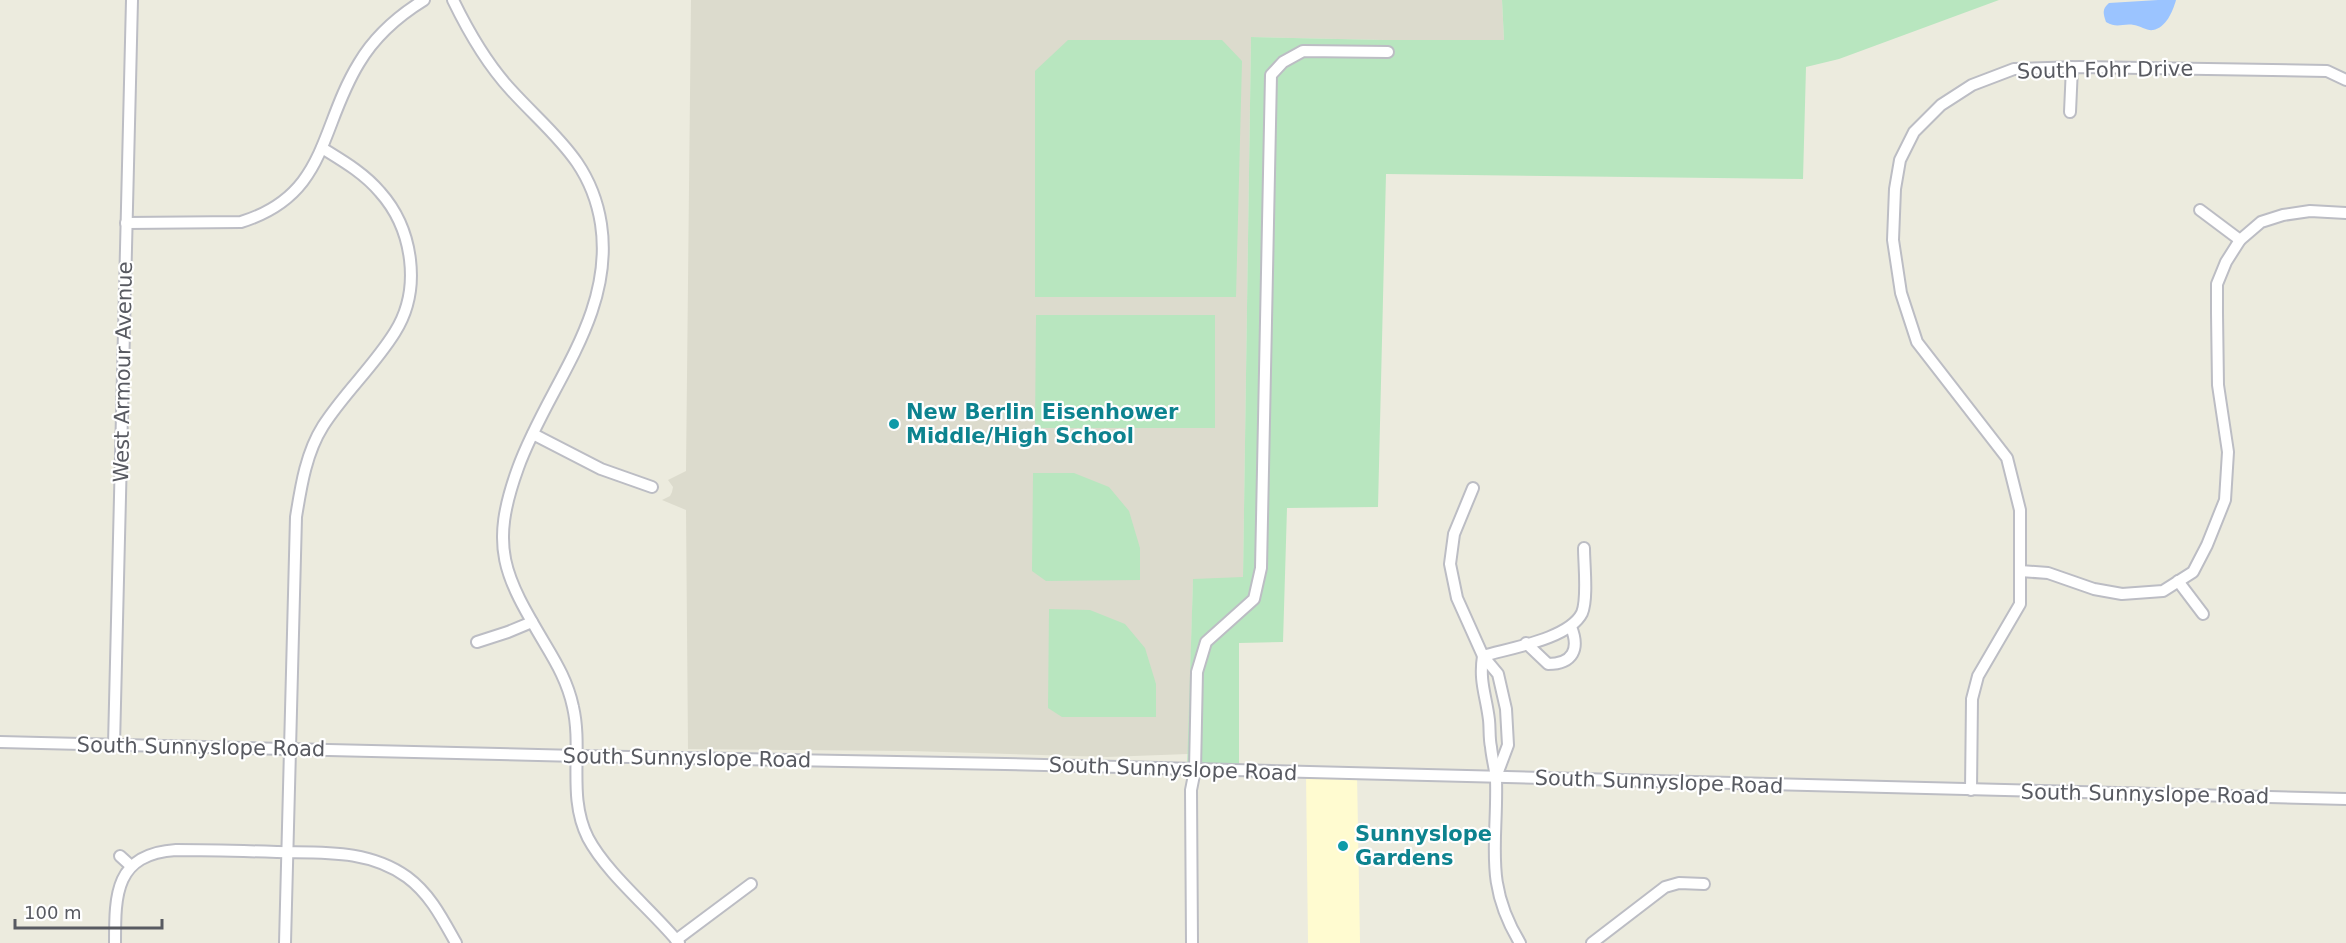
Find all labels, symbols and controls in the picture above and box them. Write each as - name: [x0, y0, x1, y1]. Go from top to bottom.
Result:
- street label: South Fohr Drive: [2017, 56, 2193, 84]
- street label: West Armour Avenue: [109, 261, 137, 483]
- place label: New Berlin Eisenhower Middle/High School: [906, 400, 1179, 448]
- marker: New Berlin Eisenhower Middle/High School: [887, 417, 901, 431]
- street label: South Sunnyslope Road: [76, 733, 326, 761]
- street label: South Sunnyslope Road: [562, 744, 812, 772]
- street label: South Sunnyslope Road: [1048, 753, 1298, 785]
- street label: South Sunnyslope Road: [1534, 766, 1784, 798]
- street label: South Sunnyslope Road: [2020, 780, 2270, 808]
- place label: Sunnyslope Gardens: [1355, 822, 1492, 870]
- marker: Sunnyslope Gardens: [1336, 839, 1350, 853]
- scale bar: [15, 892, 162, 930]
- text: 100 m: [24, 902, 82, 923]

